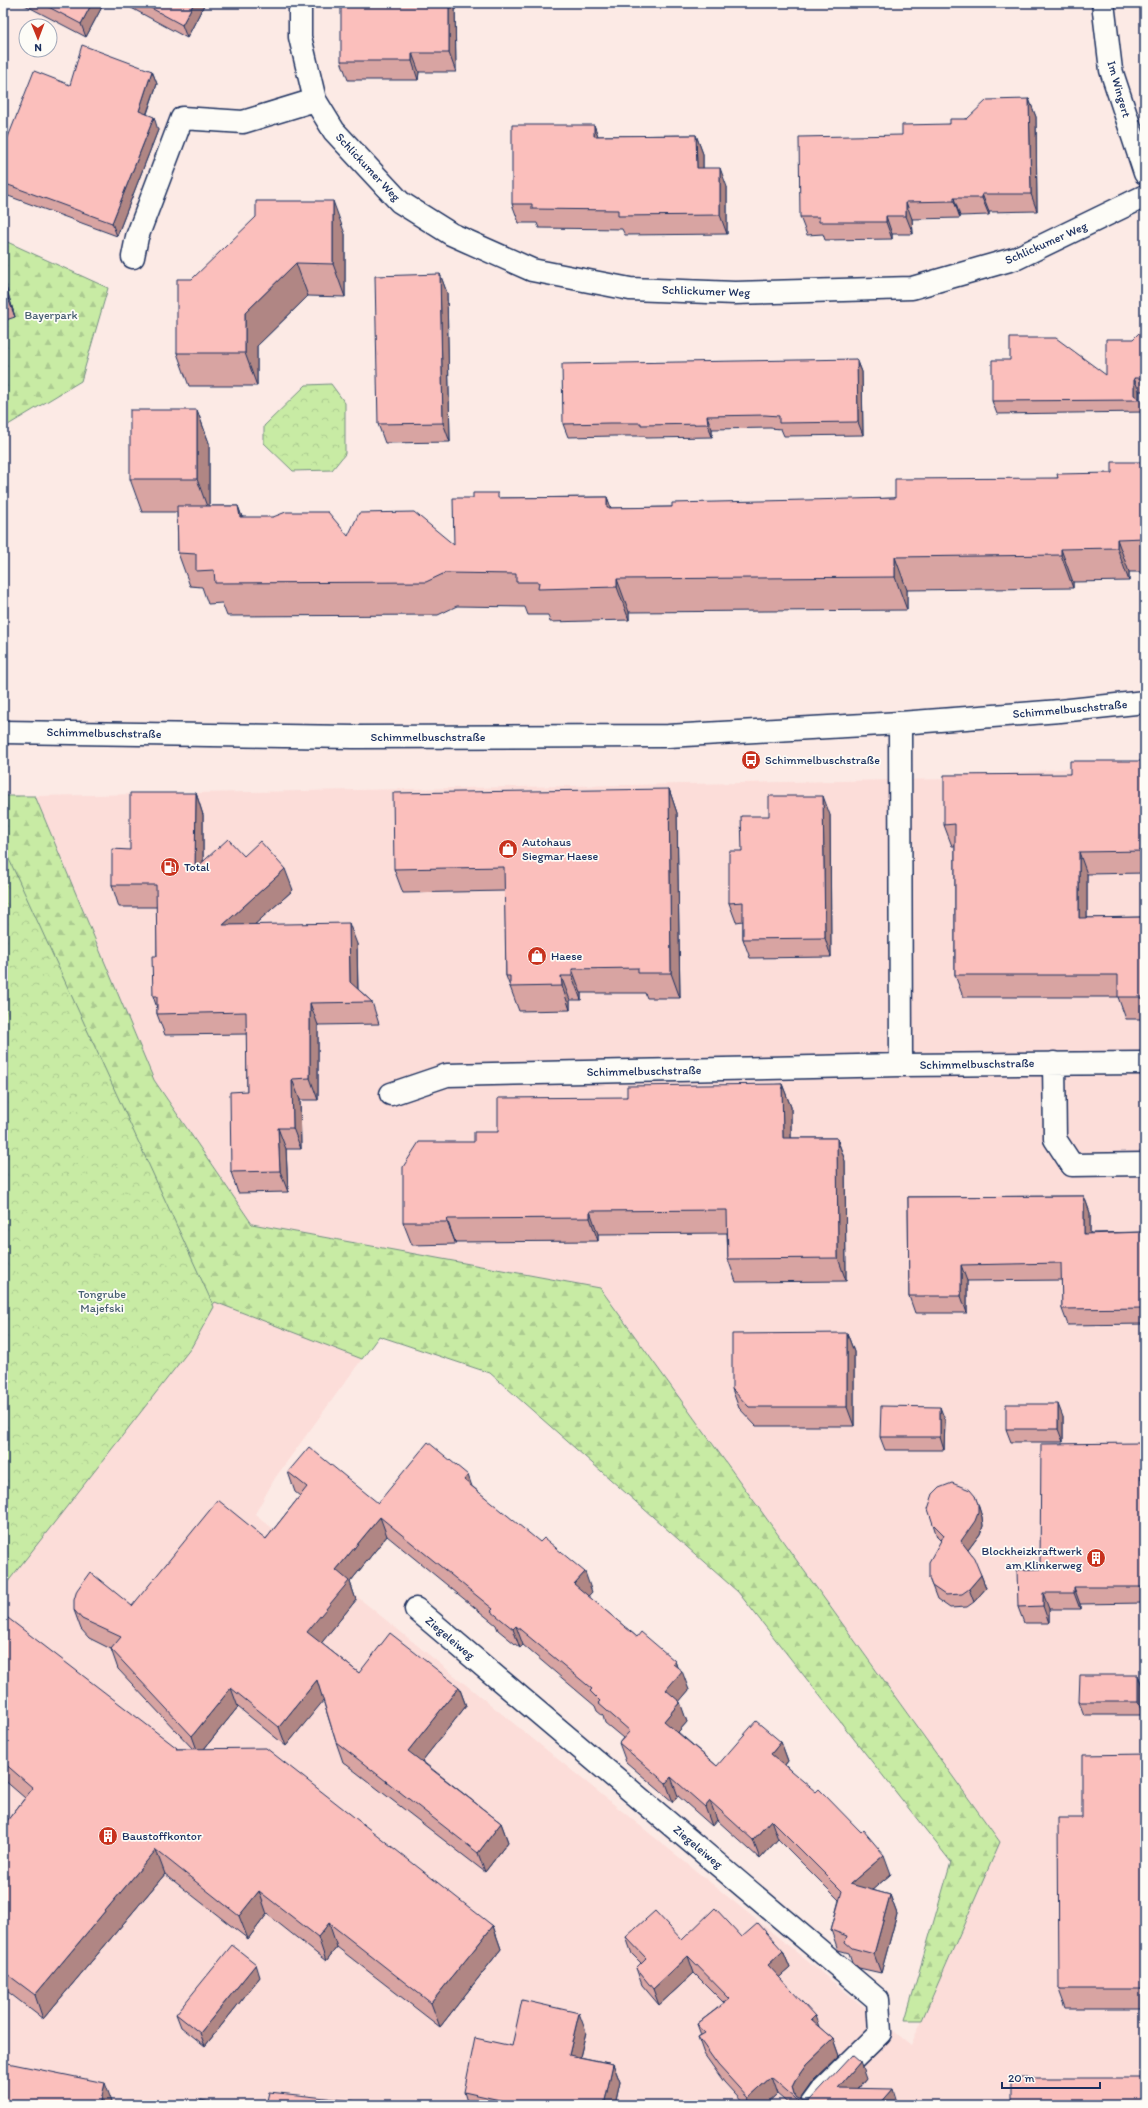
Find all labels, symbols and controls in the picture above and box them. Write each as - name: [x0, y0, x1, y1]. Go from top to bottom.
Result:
- north arrow: [18, 18, 58, 58]
- text: N: [34, 41, 42, 54]
- street label: Im Wingert: [1104, 59, 1134, 119]
- street label: Schlickumer Weg: [333, 130, 404, 205]
- street label: Schlickumer Weg: [1003, 218, 1090, 267]
- street label: Schlickumer Weg: [662, 282, 751, 300]
- park label: Bayerpark: [24, 308, 78, 322]
- street label: Schimmelbuschstraße: [1012, 697, 1128, 721]
- street label: Schimmelbuschstraße: [46, 725, 162, 741]
- street label: Schimmelbuschstraße: [371, 730, 486, 744]
- bus stop icon: Schimmelbuschstraße: [740, 749, 762, 771]
- place label: Schimmelbuschstraße: [765, 753, 880, 767]
- place label: Autohaus Siegmar Haese: [522, 835, 599, 863]
- shop icon: Autohaus Siegmar Haese: [497, 838, 519, 860]
- fuel station icon: Total: [159, 856, 181, 878]
- place label: Total: [184, 860, 210, 874]
- shop icon: Haese: [526, 945, 548, 967]
- place label: Haese: [551, 949, 583, 963]
- street label: Schimmelbuschstraße: [919, 1056, 1035, 1072]
- street label: Schimmelbuschstraße: [586, 1063, 702, 1079]
- park label: Tongrube Majefski: [78, 1287, 126, 1315]
- place label: Blockheizkraftwerk am Klinkerweg: [981, 1544, 1083, 1572]
- building icon: Blockheizkraftwerk am Klinkerweg: [1085, 1547, 1107, 1569]
- street label: Ziegeleiweg: [423, 1613, 478, 1663]
- street label: Ziegeleiweg: [671, 1822, 726, 1872]
- building icon: Baustoffkontor: [97, 1825, 119, 1847]
- place label: Baustoffkontor: [122, 1829, 202, 1843]
- scale bar: [1002, 2064, 1100, 2090]
- text: 20 m: [1008, 2071, 1035, 2085]

